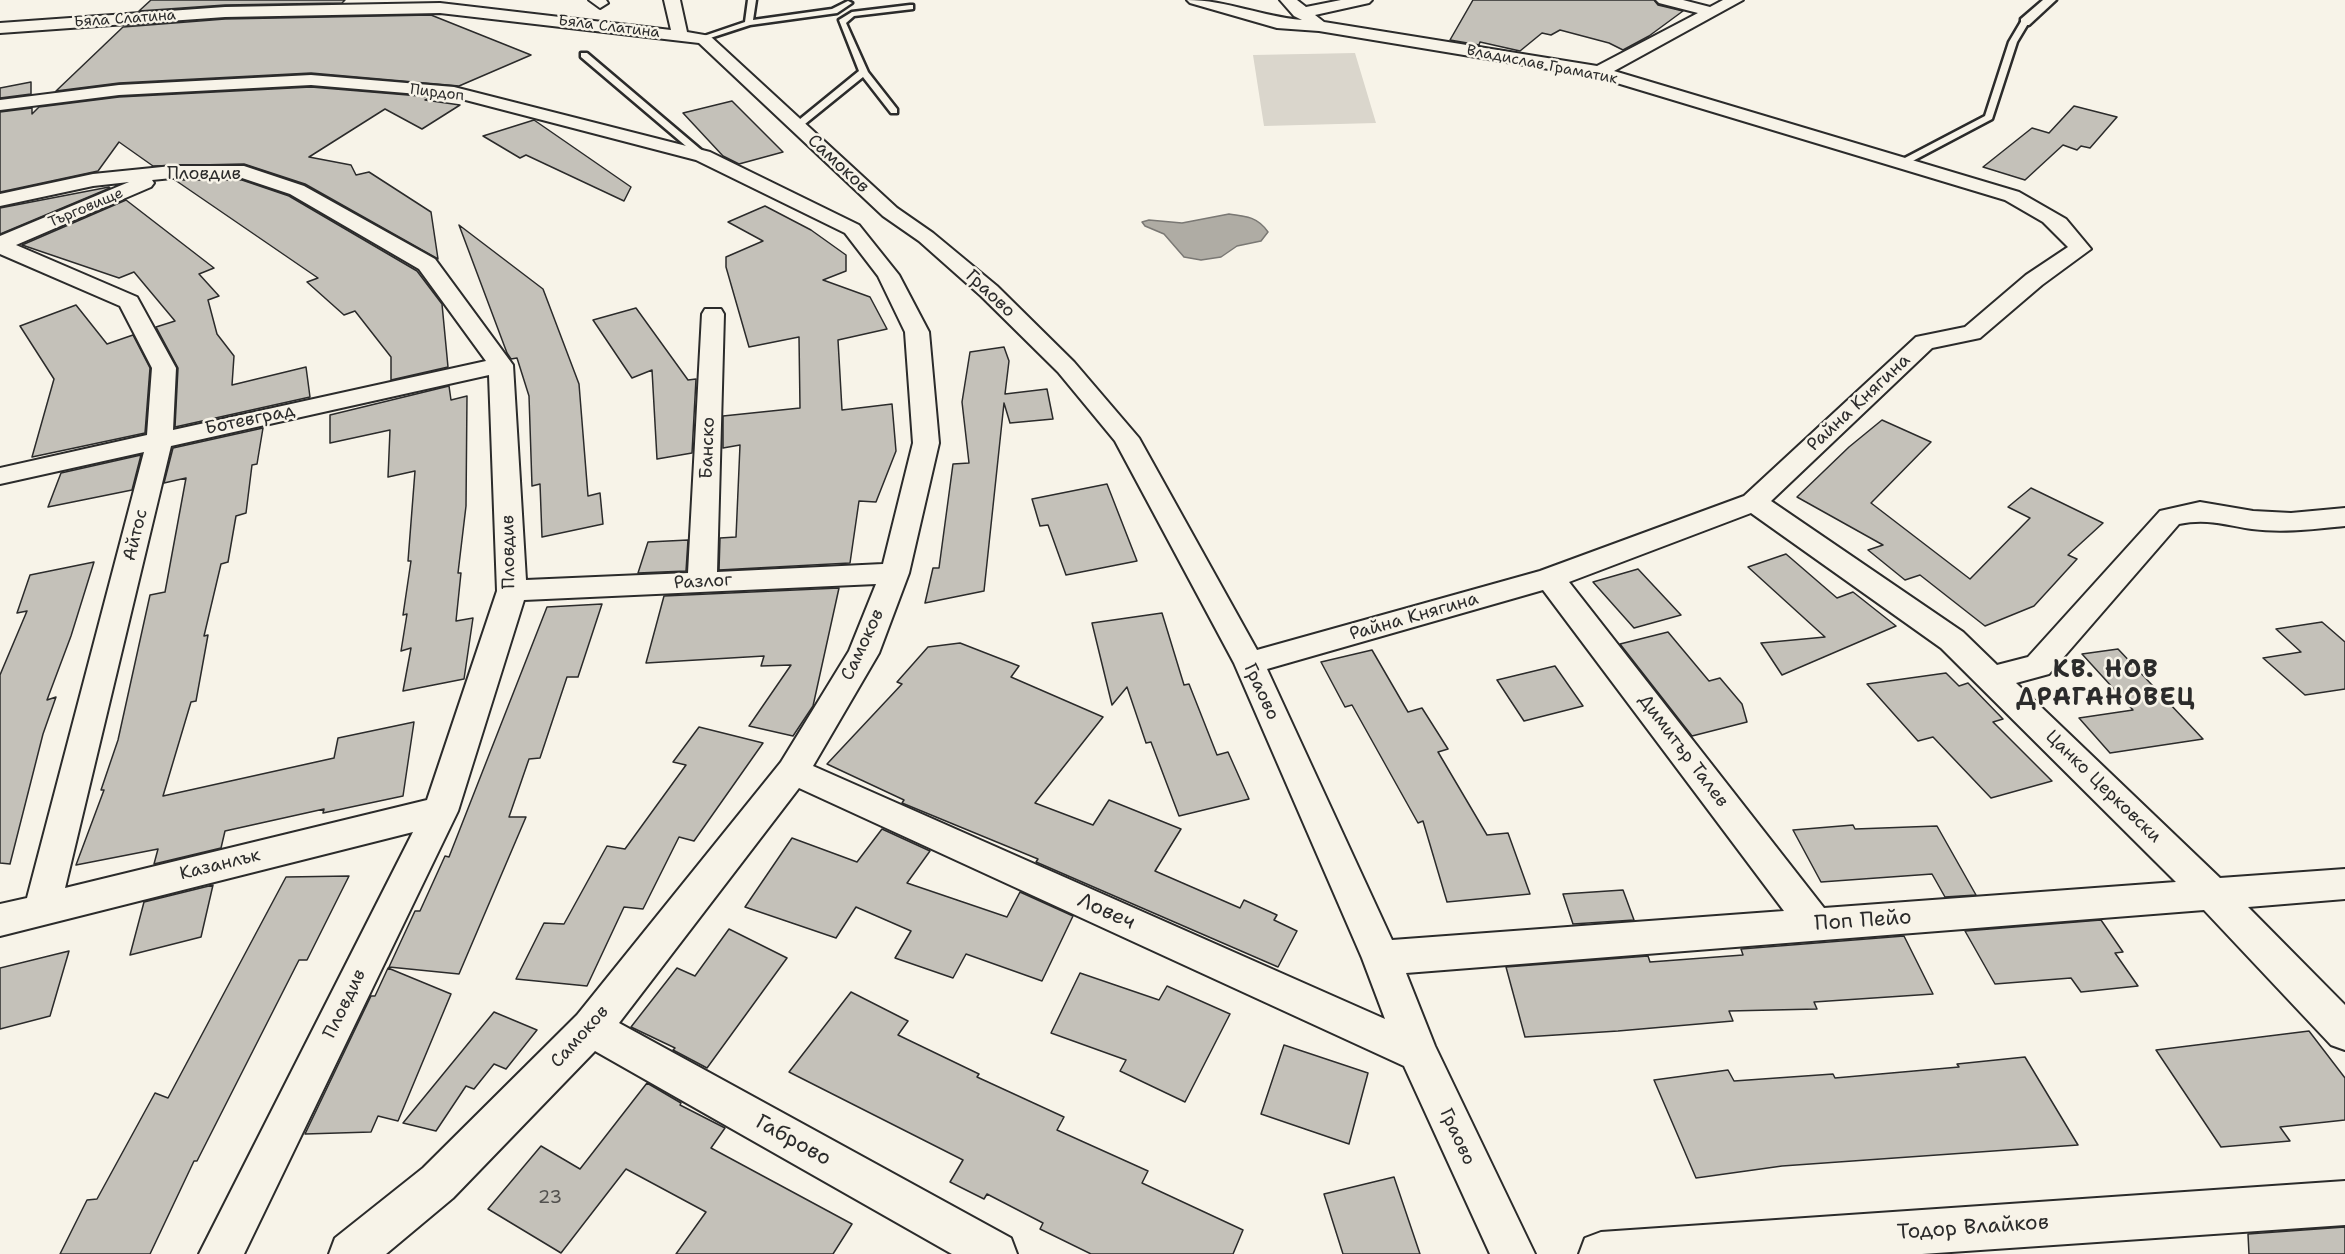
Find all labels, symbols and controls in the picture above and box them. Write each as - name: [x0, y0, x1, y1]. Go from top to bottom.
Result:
- street label: Бяла Слатина: [73, 6, 177, 32]
- street label: Бяла Слатина: [557, 12, 661, 42]
- street label: Владислав Граматик: [1465, 42, 1619, 88]
- street label: Пирдоп: [409, 81, 465, 105]
- street label: Самоков: [803, 130, 873, 198]
- street label: Пловдив: [167, 163, 241, 185]
- street label: Търговище: [46, 184, 126, 232]
- street label: Граово: [961, 266, 1019, 322]
- street label: Райна Княгина: [1803, 350, 1915, 456]
- street label: Ботевград: [203, 400, 297, 440]
- street label: Банско: [696, 417, 720, 479]
- street label: Айтос: [119, 507, 153, 563]
- street label: Пловдив: [498, 515, 520, 589]
- street label: Разлог: [673, 570, 733, 594]
- street label: Райна Княгина: [1347, 588, 1481, 646]
- street label: Самоков: [837, 606, 889, 684]
- district label: КВ. НОВ ДРАГАНОВЕЦ: [2016, 657, 2196, 713]
- street label: Граово: [1239, 660, 1283, 724]
- street label: Димитър Талев: [1633, 690, 1733, 812]
- street label: Цанко Церковски: [2040, 726, 2166, 848]
- street label: Казанлък: [177, 845, 263, 885]
- street label: Ловеч: [1073, 888, 1139, 936]
- street label: Поп Пейо: [1814, 905, 1912, 937]
- street label: Пловдив: [319, 966, 371, 1042]
- street label: Самоков: [546, 1001, 614, 1073]
- street label: Граово: [1435, 1105, 1479, 1169]
- street label: Габрово: [751, 1110, 835, 1172]
- house number: 23: [538, 1187, 562, 1209]
- street label: Тодор Влайков: [1896, 1210, 2050, 1246]

